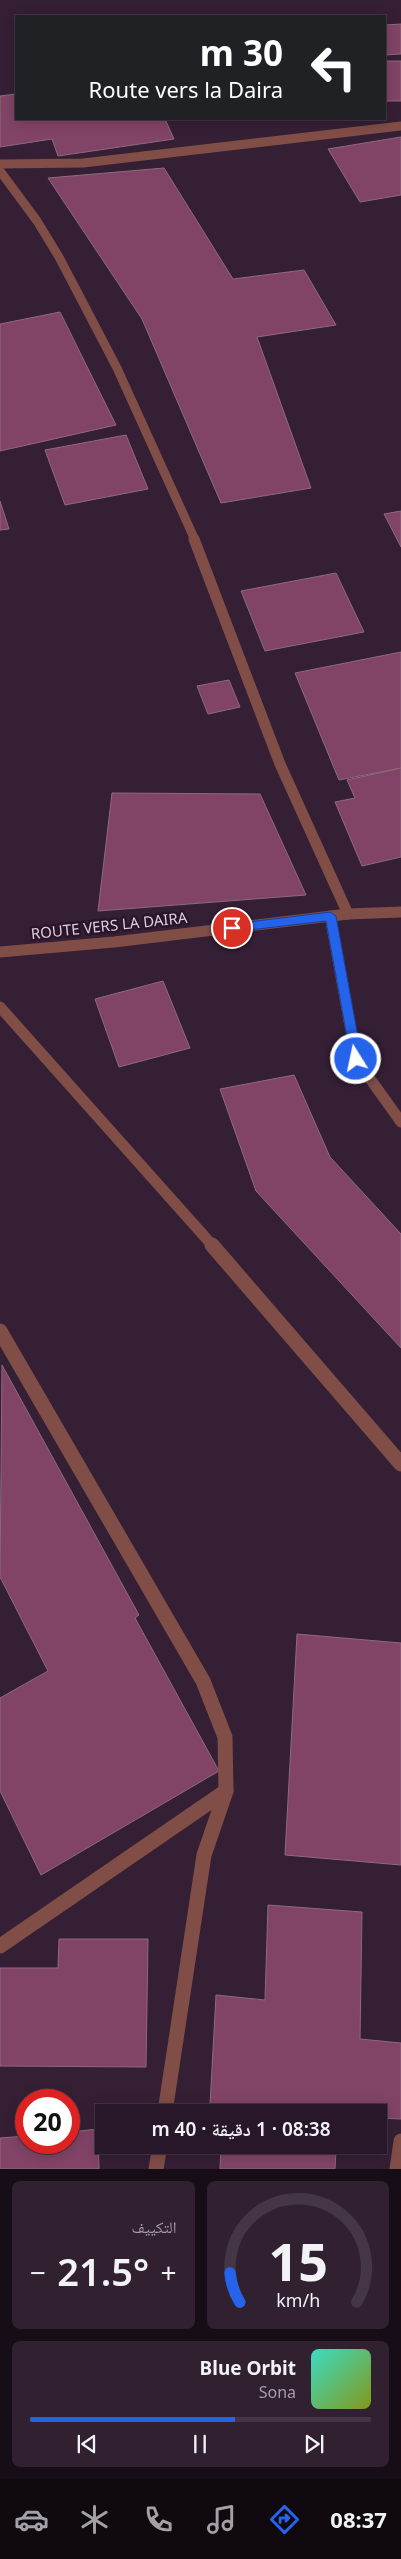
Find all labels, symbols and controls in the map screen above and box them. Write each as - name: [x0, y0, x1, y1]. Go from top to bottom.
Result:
- text: 30 m: [200, 29, 283, 76]
- icon: left: [301, 35, 366, 100]
- text: Route vers la Daira: [89, 74, 283, 104]
- street label: ROUTE VERS LA DAIRA: [30, 907, 189, 943]
- pin: [211, 907, 253, 949]
- icon: arrive: [218, 914, 246, 942]
- position arrow: [329, 1032, 381, 1084]
- speed limit sign: 20: [15, 2089, 80, 2154]
- text: 08:38 · 1 دقيقة · 40 m: [151, 2116, 331, 2142]
- text: التكييف: [132, 2216, 177, 2238]
- text: 15: [268, 2225, 328, 2296]
- text: 21.5°: [57, 2245, 149, 2297]
- text: −: [30, 2253, 46, 2291]
- text: +: [160, 2253, 176, 2291]
- text: km/h: [276, 2288, 320, 2312]
- text: Blue Orbit: [200, 2355, 296, 2381]
- text: Sona: [259, 2381, 296, 2403]
- icon: previous: [73, 2430, 101, 2458]
- icon: pause: [186, 2430, 214, 2458]
- icon: next: [300, 2430, 328, 2458]
- icon: car: [14, 2502, 49, 2537]
- icon: climate: [77, 2502, 112, 2537]
- icon: phone: [141, 2502, 176, 2537]
- icon: music: [204, 2502, 239, 2537]
- icon: directions: [267, 2502, 302, 2537]
- text: 08:37: [330, 2504, 387, 2534]

